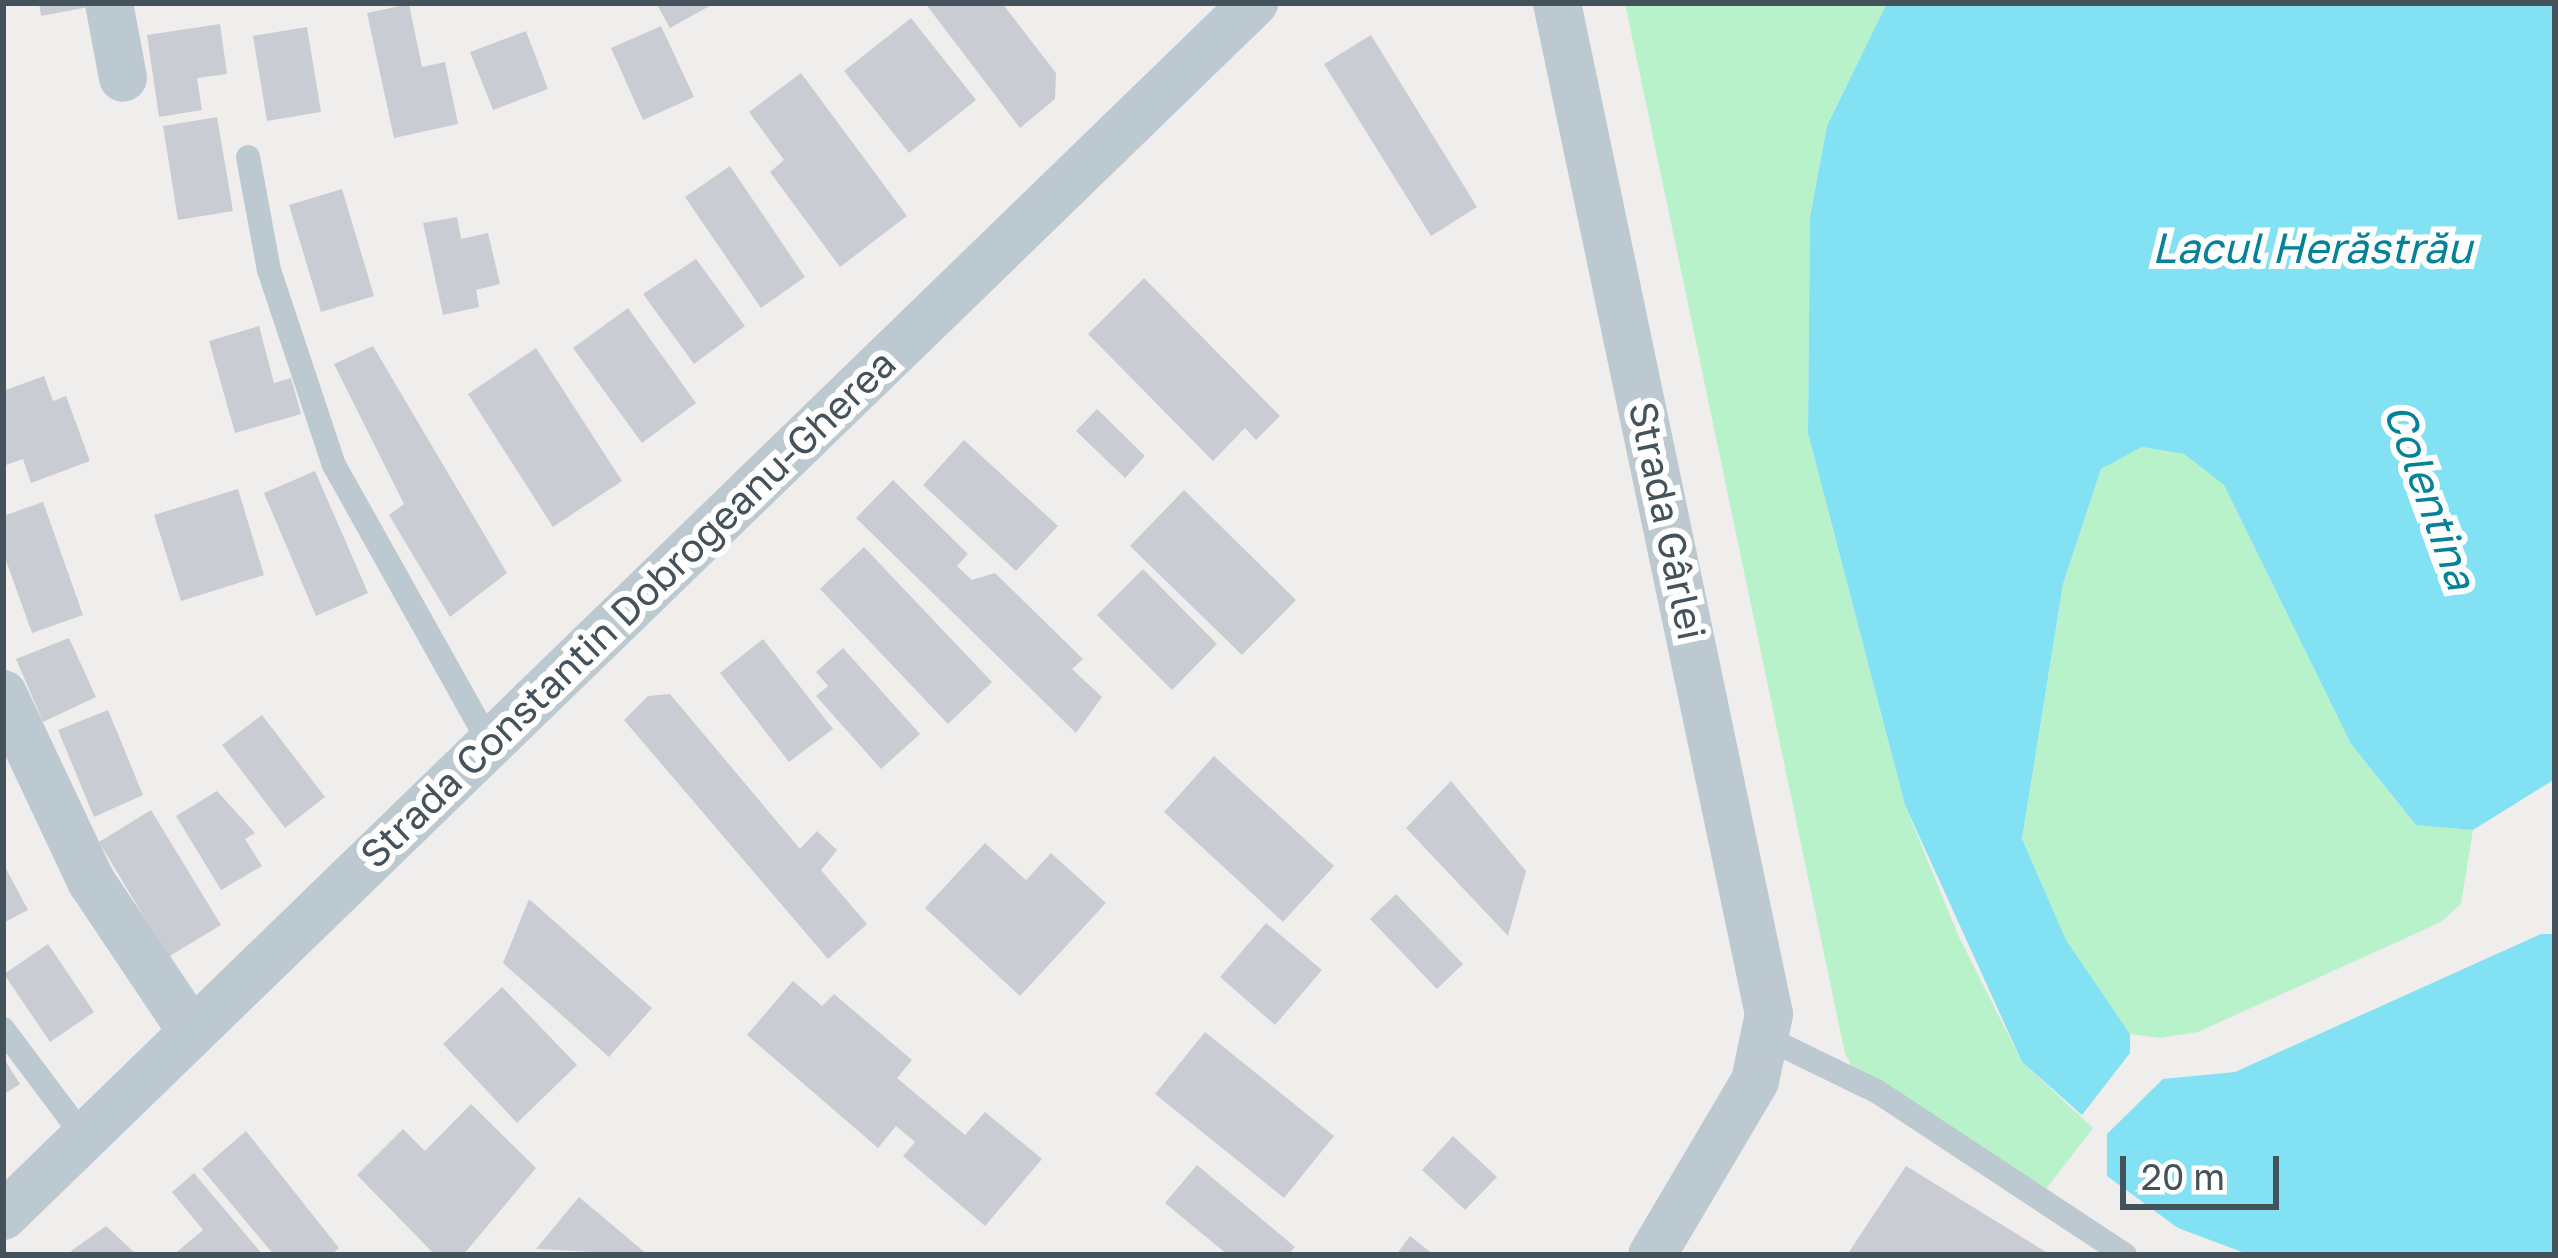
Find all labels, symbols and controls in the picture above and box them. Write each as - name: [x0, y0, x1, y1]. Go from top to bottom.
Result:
- water label: Lacul Herăstrău: [2152, 222, 2472, 272]
- street label: Strada Constantin Dobrogeanu-Gherea: [351, 340, 905, 878]
- water label: Colentina: [2374, 396, 2488, 596]
- street label: Strada Gârlei: [1619, 398, 1715, 644]
- scale bar: [2126, 1132, 2285, 1206]
- text: 20 m: [2141, 1155, 2225, 1198]

